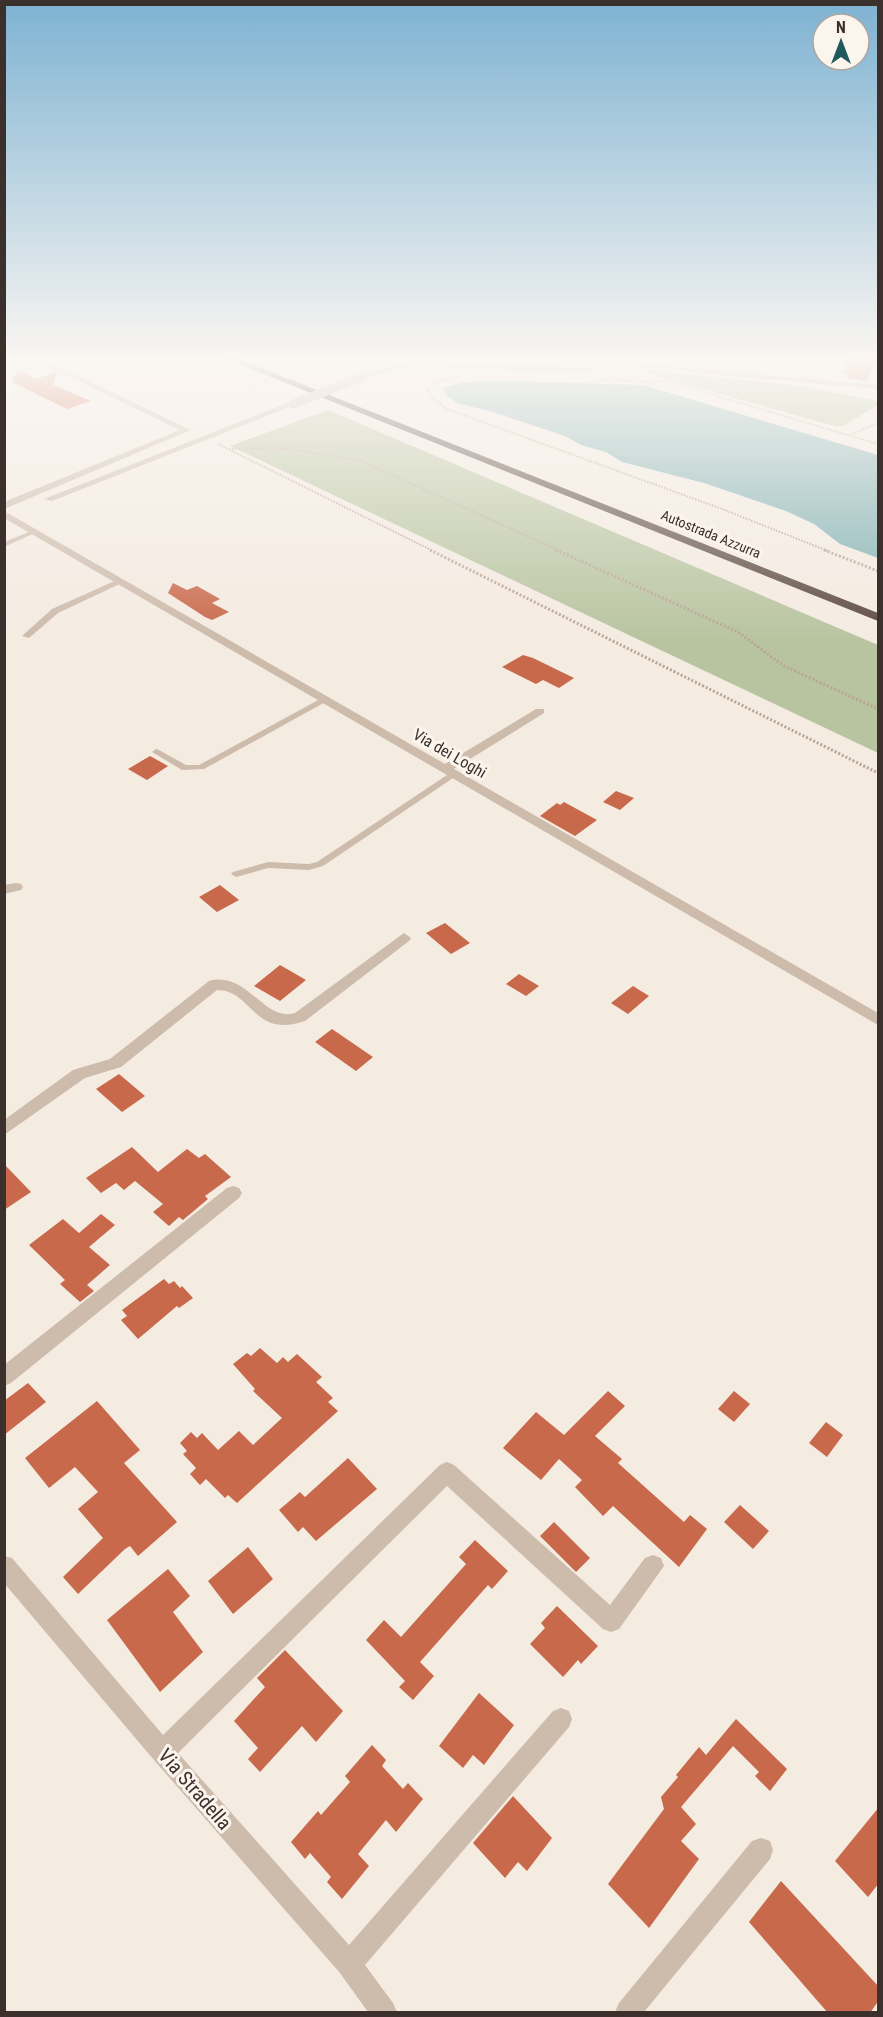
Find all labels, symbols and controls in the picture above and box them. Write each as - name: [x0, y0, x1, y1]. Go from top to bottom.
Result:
- north arrow: [811, 12, 871, 72]
- text: N: [836, 18, 846, 37]
- street label: Autostrada Azzurra: [659, 507, 763, 561]
- street label: Via dei Loghi: [410, 725, 490, 782]
- street label: Via Stradella: [153, 1744, 237, 1834]

